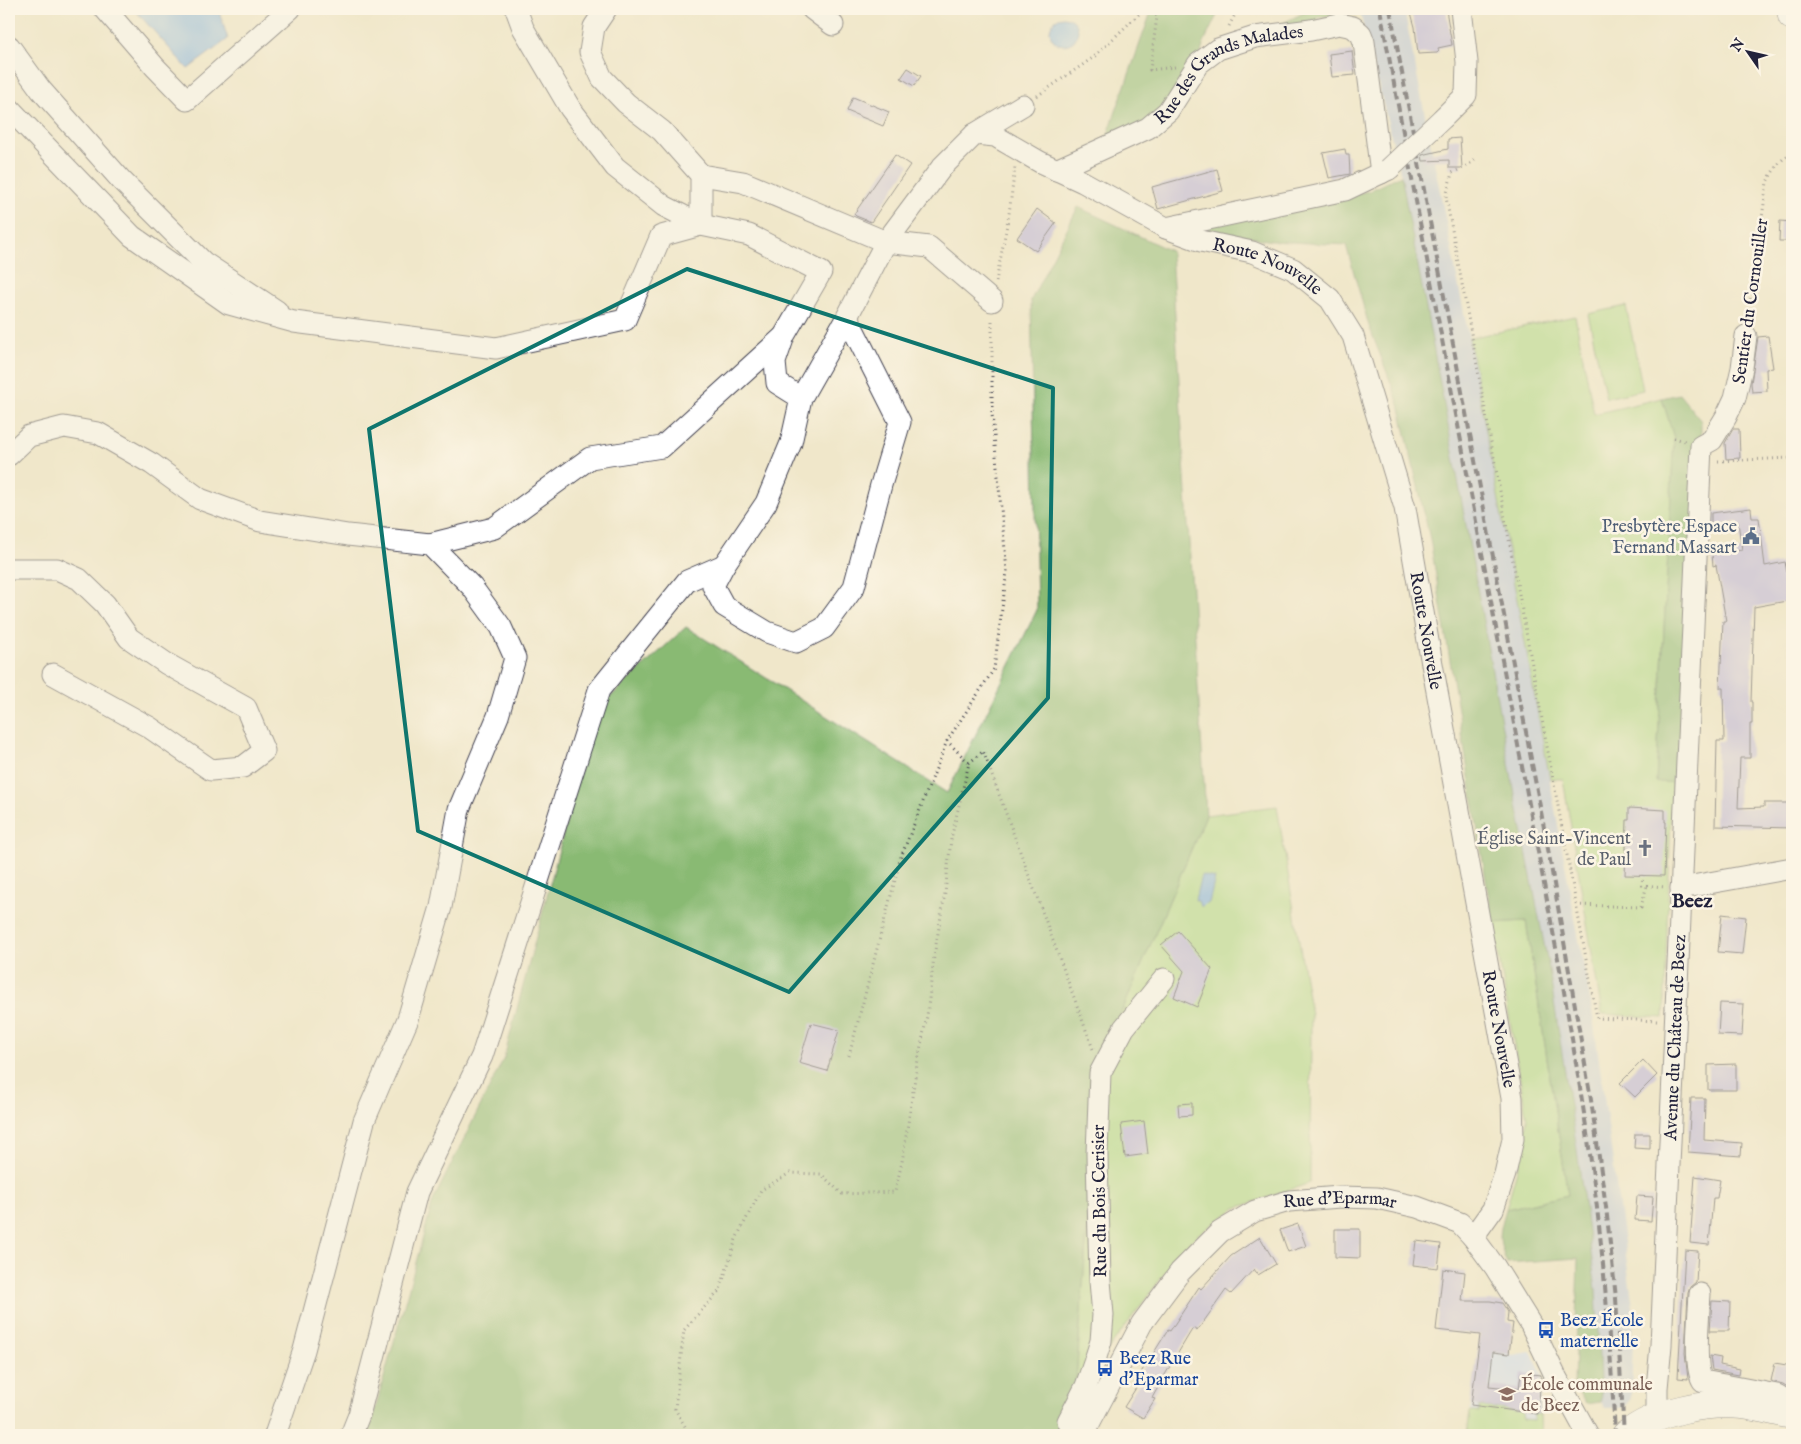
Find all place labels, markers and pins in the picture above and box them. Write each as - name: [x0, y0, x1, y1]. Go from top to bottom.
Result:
- place label: Presbytère Espace Fernand Massart: [1602, 516, 1737, 560]
- public building icon: Presbytère Espace Fernand Massart: [1741, 526, 1761, 546]
- place label: Église Saint-Vincent de Paul: [1477, 826, 1631, 872]
- church icon: Église Saint-Vincent de Paul: [1635, 838, 1655, 858]
- place label: Beez École maternelle: [1560, 1308, 1644, 1354]
- bus stop icon: Beez École maternelle: [1536, 1320, 1556, 1340]
- place label: Beez Rue d'Eparmar: [1119, 1348, 1199, 1392]
- bus stop icon: Beez Rue d'Eparmar: [1095, 1358, 1115, 1378]
- place label: École communale de Beez: [1521, 1372, 1653, 1418]
- school or university icon: École communale de Beez: [1497, 1384, 1517, 1404]

